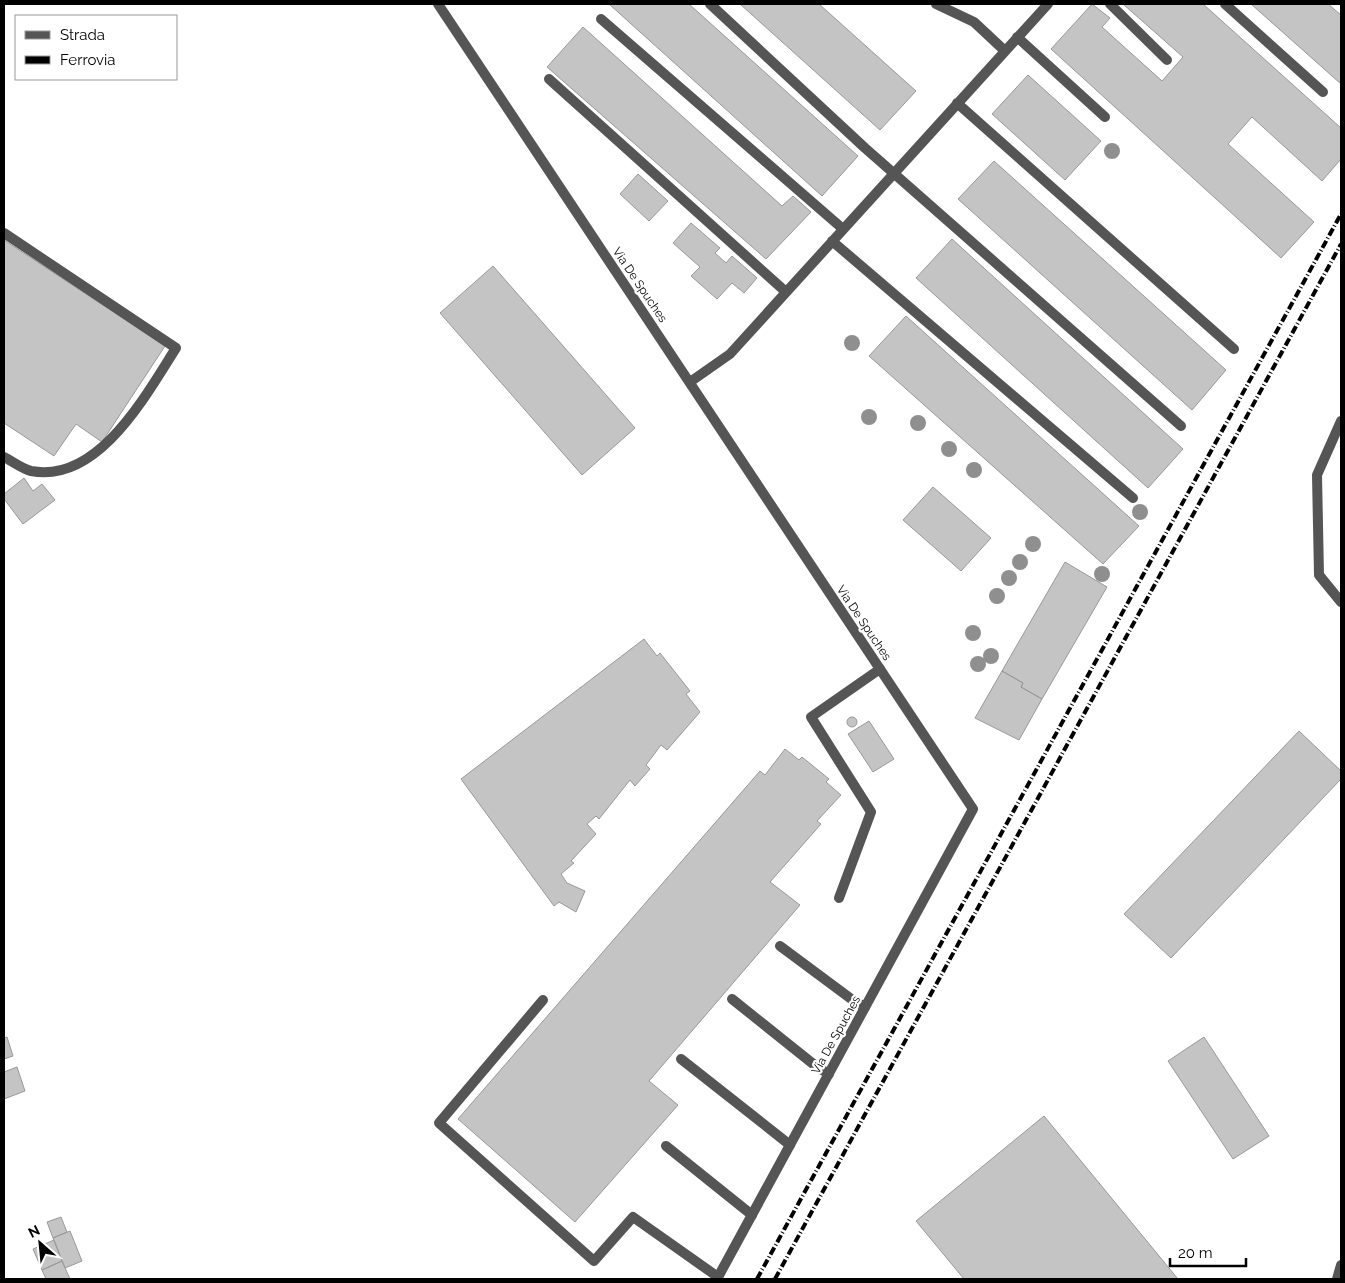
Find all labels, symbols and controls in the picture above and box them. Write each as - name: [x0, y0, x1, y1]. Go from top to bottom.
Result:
- legend: [15, 15, 178, 80]
- text: Strada: [60, 26, 105, 44]
- text: Ferrovia: [60, 51, 116, 69]
- street label: Via De Spuches: [610, 245, 670, 325]
- street label: Via De Spuches: [834, 583, 894, 663]
- street label: Via De Spuches: [809, 993, 863, 1077]
- north arrow: [15, 1218, 65, 1268]
- text: N: [26, 1222, 42, 1241]
- scale bar: [1170, 1236, 1246, 1268]
- text: 20 m: [1178, 1244, 1213, 1262]

